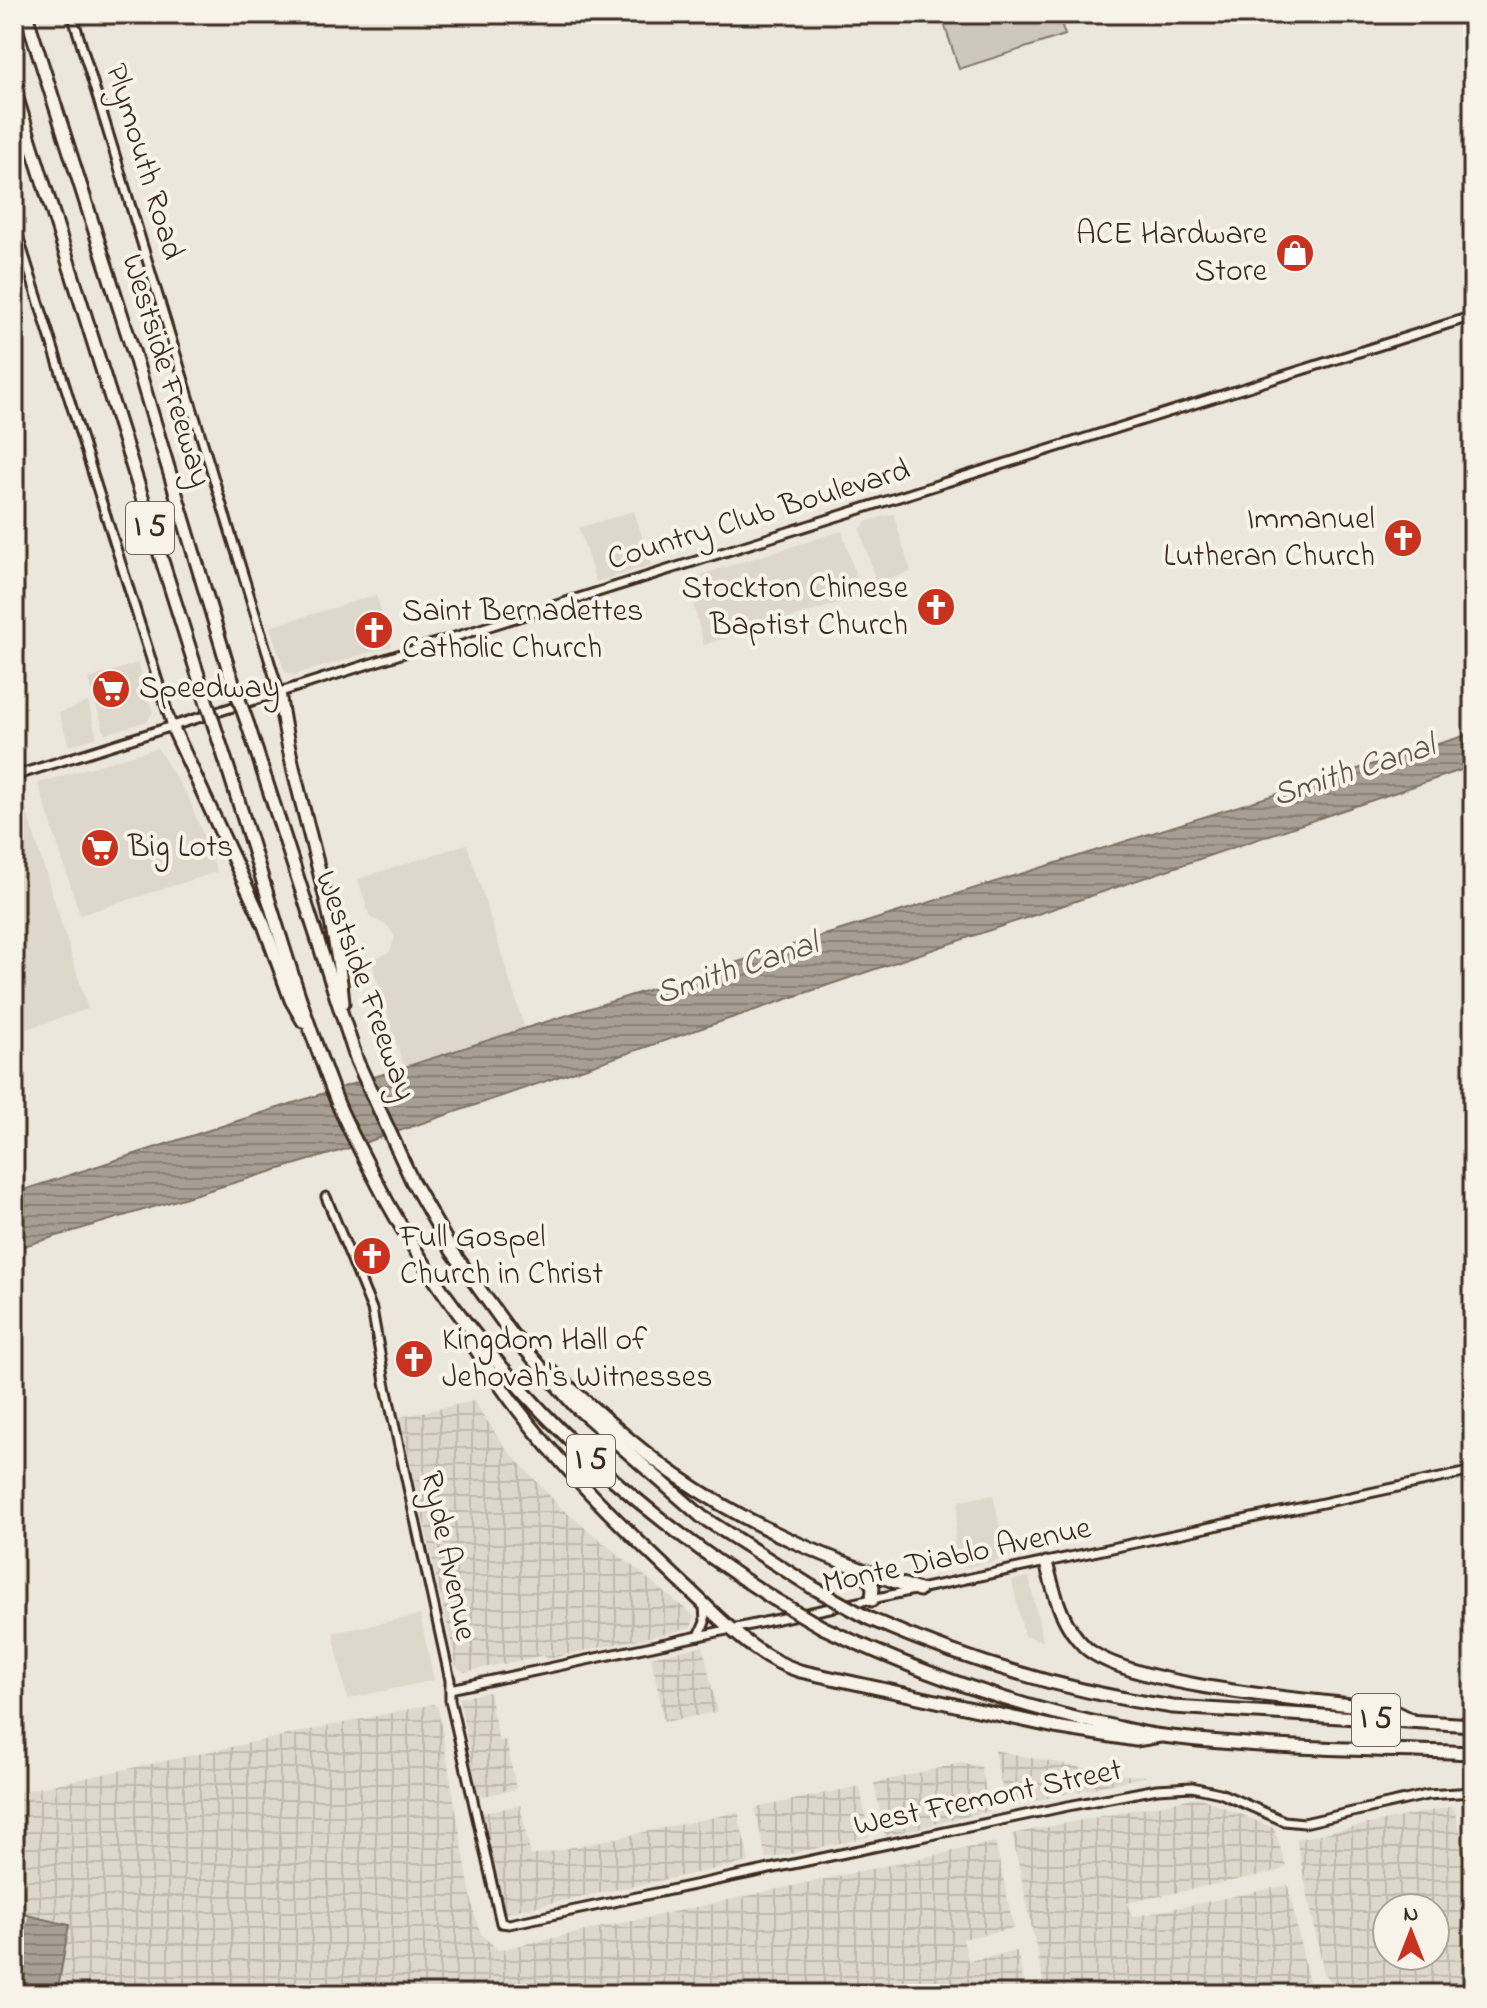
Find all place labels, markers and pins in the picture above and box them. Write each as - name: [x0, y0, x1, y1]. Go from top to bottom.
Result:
- place label: ACE Hardware Store: [1076, 212, 1268, 296]
- shop icon: ACE Hardware Store: [1274, 232, 1316, 274]
- place label: Immanuel Lutheran Church: [1163, 497, 1375, 581]
- church icon: Immanuel Lutheran Church: [1382, 517, 1424, 559]
- place label: Stockton Chinese Baptist Church: [681, 566, 909, 650]
- church icon: Stockton Chinese Baptist Church: [915, 586, 957, 628]
- place label: Saint Bernadettes Catholic Church: [402, 589, 643, 673]
- church icon: Saint Bernadettes Catholic Church: [353, 609, 395, 651]
- place label: Speedway: [139, 666, 280, 713]
- supermarket icon: Speedway: [90, 668, 132, 710]
- place label: Big Lots: [127, 825, 233, 872]
- supermarket icon: Big Lots: [79, 827, 121, 869]
- place label: Full Gospel Church in Christ: [399, 1215, 604, 1299]
- church icon: Full Gospel Church in Christ: [351, 1235, 393, 1277]
- place label: Kingdom Hall of Jehovah's Witnesses: [442, 1318, 712, 1402]
- church icon: Kingdom Hall of Jehovah's Witnesses: [393, 1338, 435, 1380]

